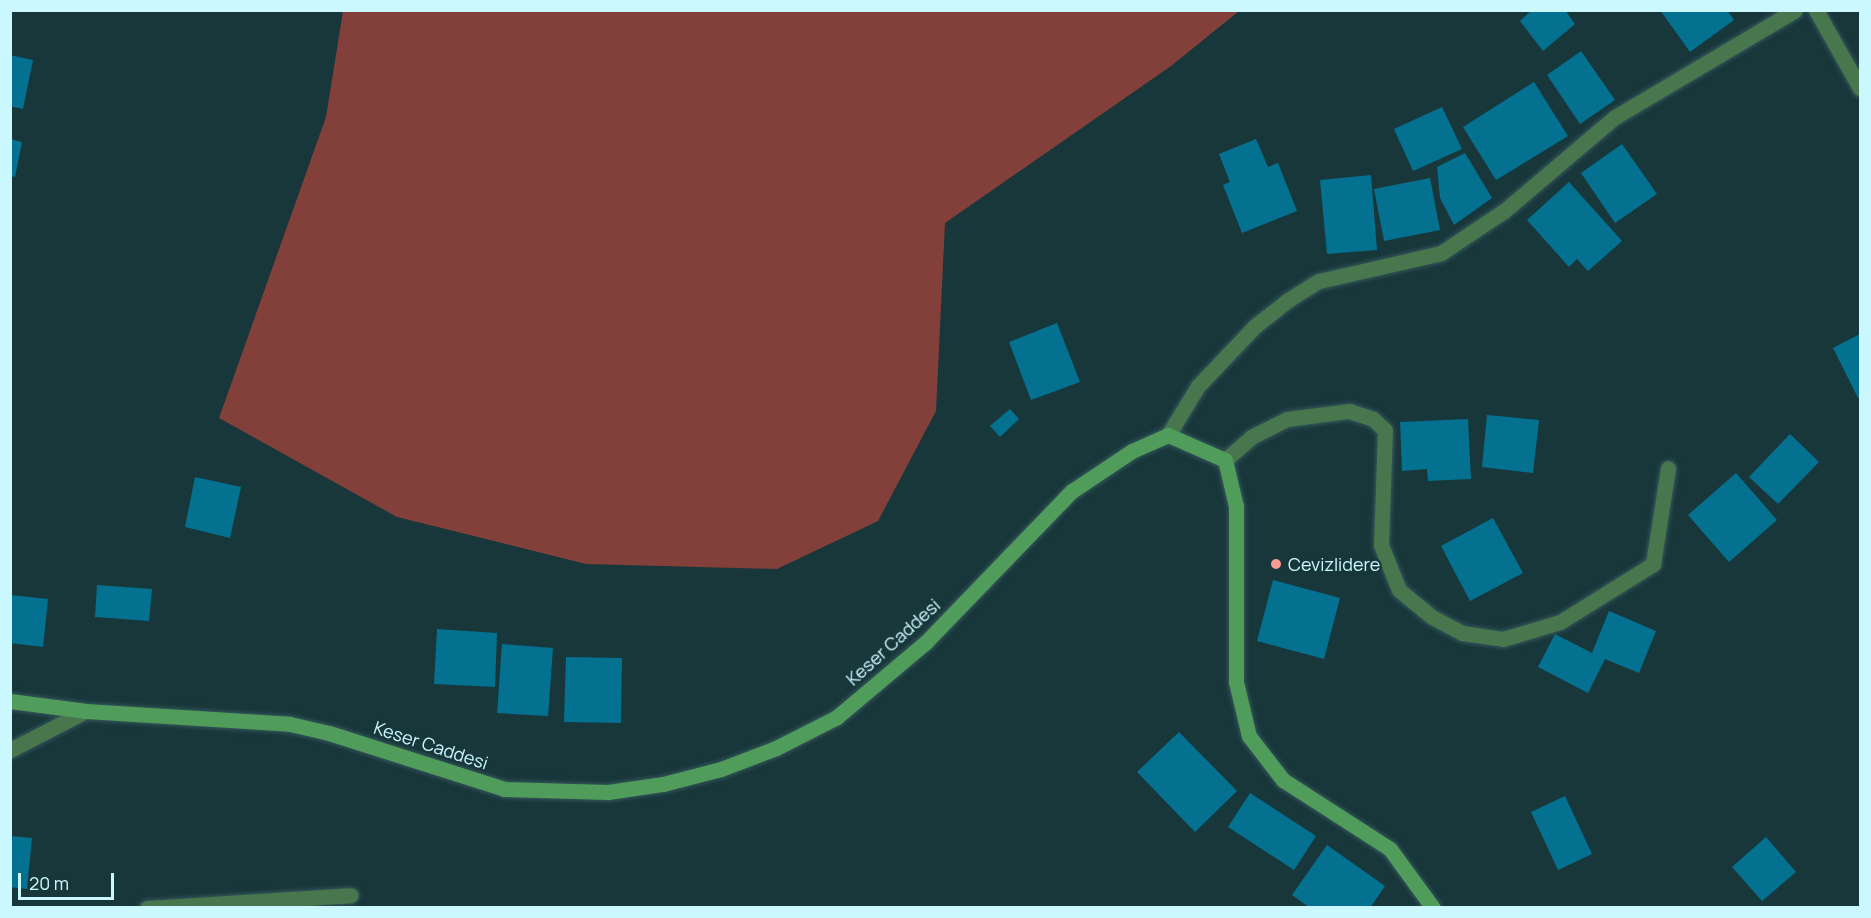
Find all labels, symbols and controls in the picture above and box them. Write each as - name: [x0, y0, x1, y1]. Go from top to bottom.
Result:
- place label: Cevizlidere: [1288, 553, 1380, 575]
- marker: Cevizlidere: [1269, 557, 1283, 571]
- street label: Keser Caddesi: [842, 594, 944, 690]
- street label: Keser Caddesi: [371, 716, 491, 774]
- scale bar: [21, 861, 117, 899]
- text: 20 m: [29, 871, 69, 895]

